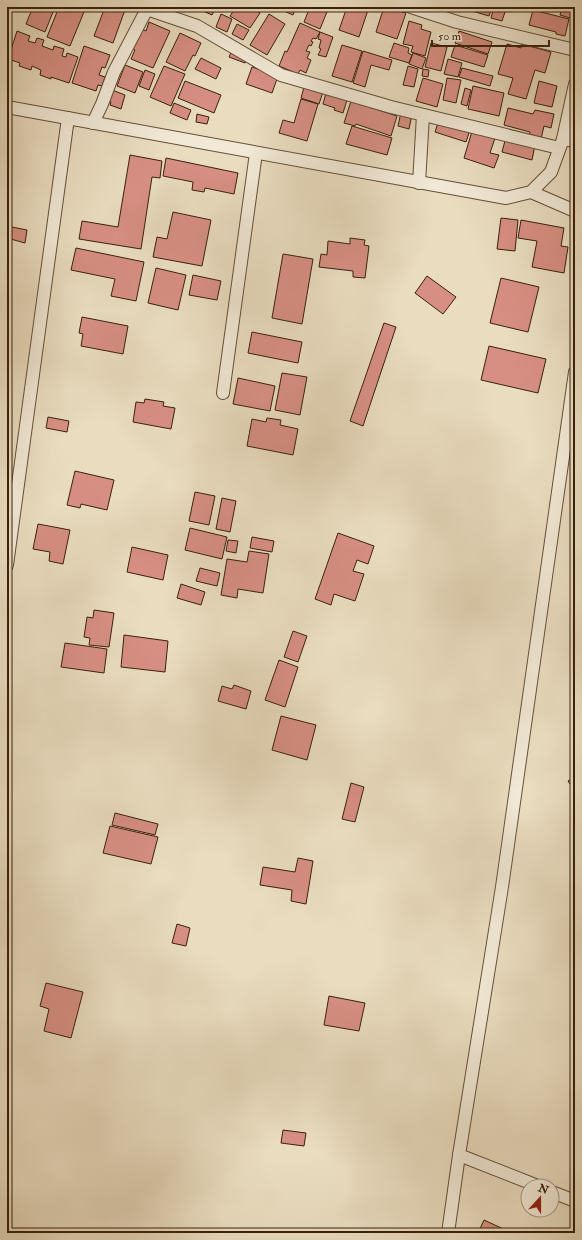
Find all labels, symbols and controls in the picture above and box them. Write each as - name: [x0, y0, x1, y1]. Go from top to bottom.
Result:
- scale bar: [432, 22, 549, 48]
- text: 50 m: [438, 29, 462, 44]
- north arrow: [520, 1178, 560, 1218]
- text: N: [536, 1181, 551, 1197]

